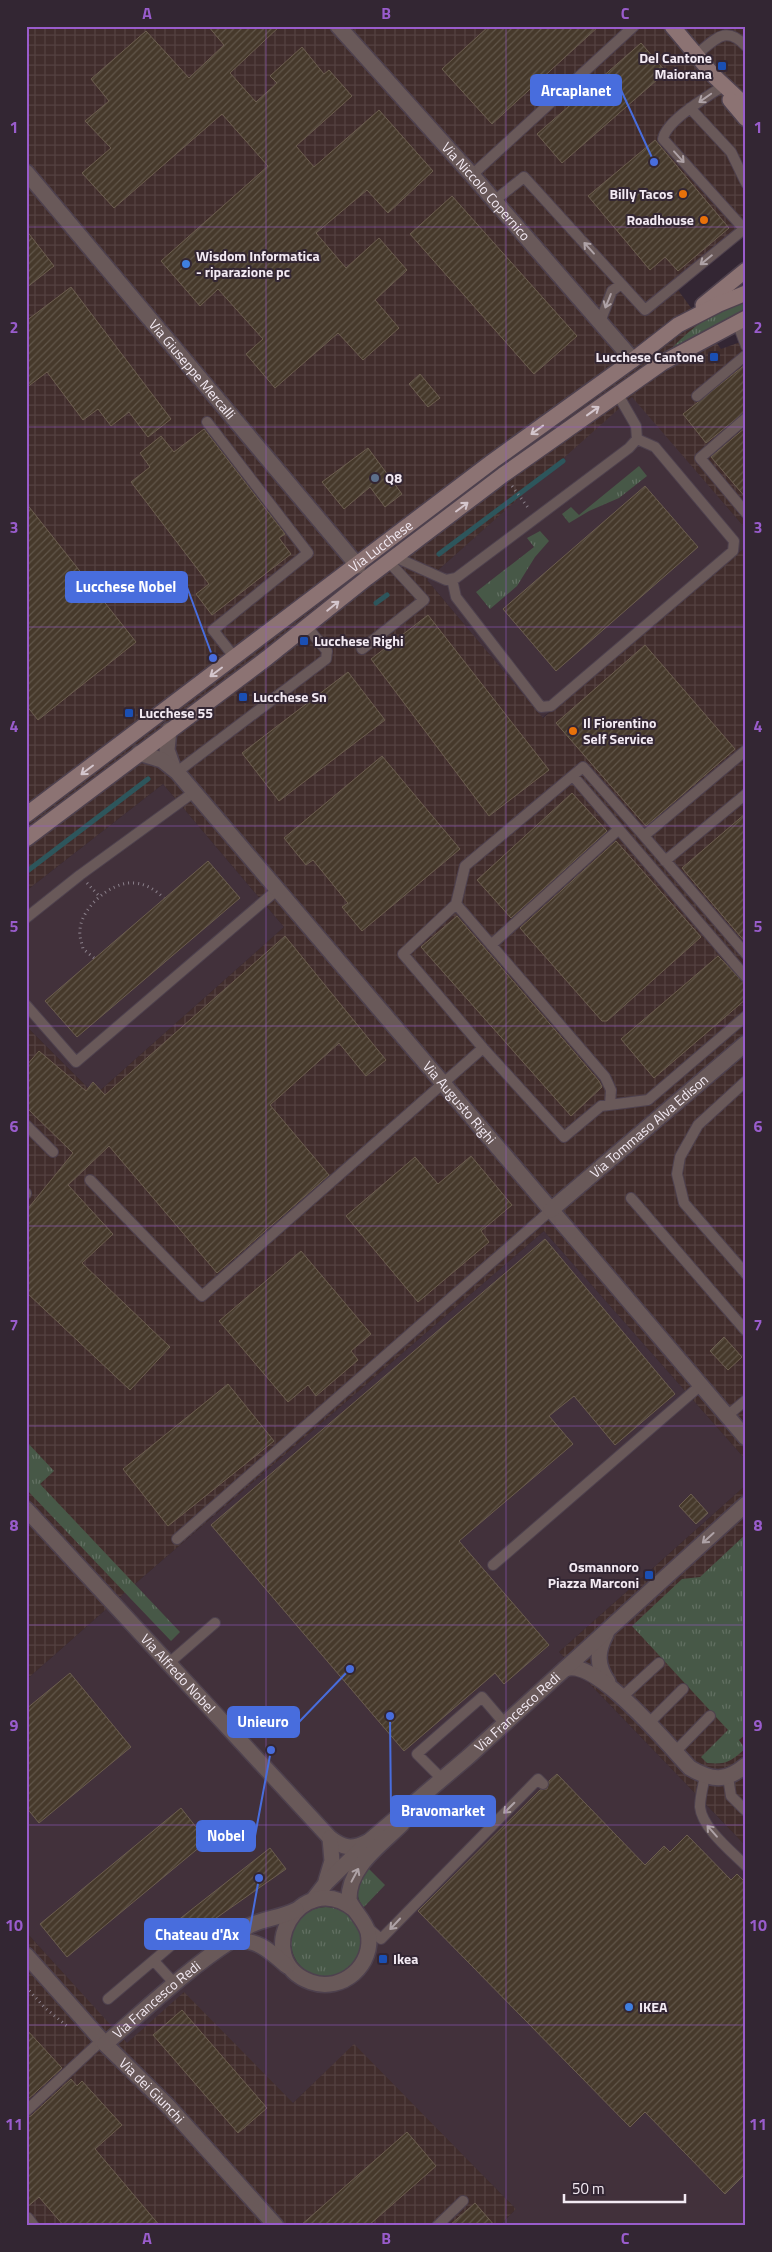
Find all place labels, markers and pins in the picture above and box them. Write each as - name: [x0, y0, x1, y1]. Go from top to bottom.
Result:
- place label: Del Cantone Maiorana: [639, 47, 712, 84]
- marker: Del Cantone Maiorana: [716, 60, 728, 72]
- callout: Arcaplanet: [531, 75, 621, 105]
- place label: Billy Tacos: [609, 183, 673, 204]
- marker: Billy Tacos: [677, 188, 689, 200]
- place label: Roadhouse: [626, 209, 694, 230]
- marker: Roadhouse: [698, 214, 710, 226]
- place label: Wisdom Informatica - riparazione pc: [196, 245, 320, 282]
- marker: Wisdom Informatica - riparazione pc: [180, 258, 192, 270]
- place label: Lucchese Cantone: [596, 346, 704, 367]
- marker: Lucchese Cantone: [708, 351, 720, 363]
- place label: Q8: [385, 467, 402, 488]
- marker: Q8: [369, 472, 381, 484]
- callout: Lucchese Nobel: [66, 572, 187, 602]
- place label: Lucchese Righi: [314, 630, 404, 651]
- marker: Lucchese Righi: [298, 635, 310, 647]
- place label: Lucchese Sn: [253, 686, 327, 707]
- marker: Lucchese Sn: [237, 691, 249, 703]
- place label: Lucchese 55: [139, 702, 213, 723]
- marker: Lucchese 55: [123, 707, 135, 719]
- place label: Il Fiorentino Self Service: [583, 712, 656, 749]
- marker: Il Fiorentino Self Service: [567, 725, 579, 737]
- place label: Osmannoro Piazza Marconi: [548, 1556, 639, 1593]
- marker: Osmannoro Piazza Marconi: [643, 1569, 655, 1581]
- callout: Unieuro: [228, 1707, 299, 1737]
- callout: Bravomarket: [391, 1796, 495, 1826]
- callout: Nobel: [197, 1821, 255, 1851]
- callout: Chateau d'Ax: [145, 1919, 249, 1949]
- place label: Ikea: [393, 1948, 418, 1969]
- marker: Ikea: [377, 1953, 389, 1965]
- place label: IKEA: [639, 1996, 668, 2017]
- marker: IKEA: [623, 2001, 635, 2013]

